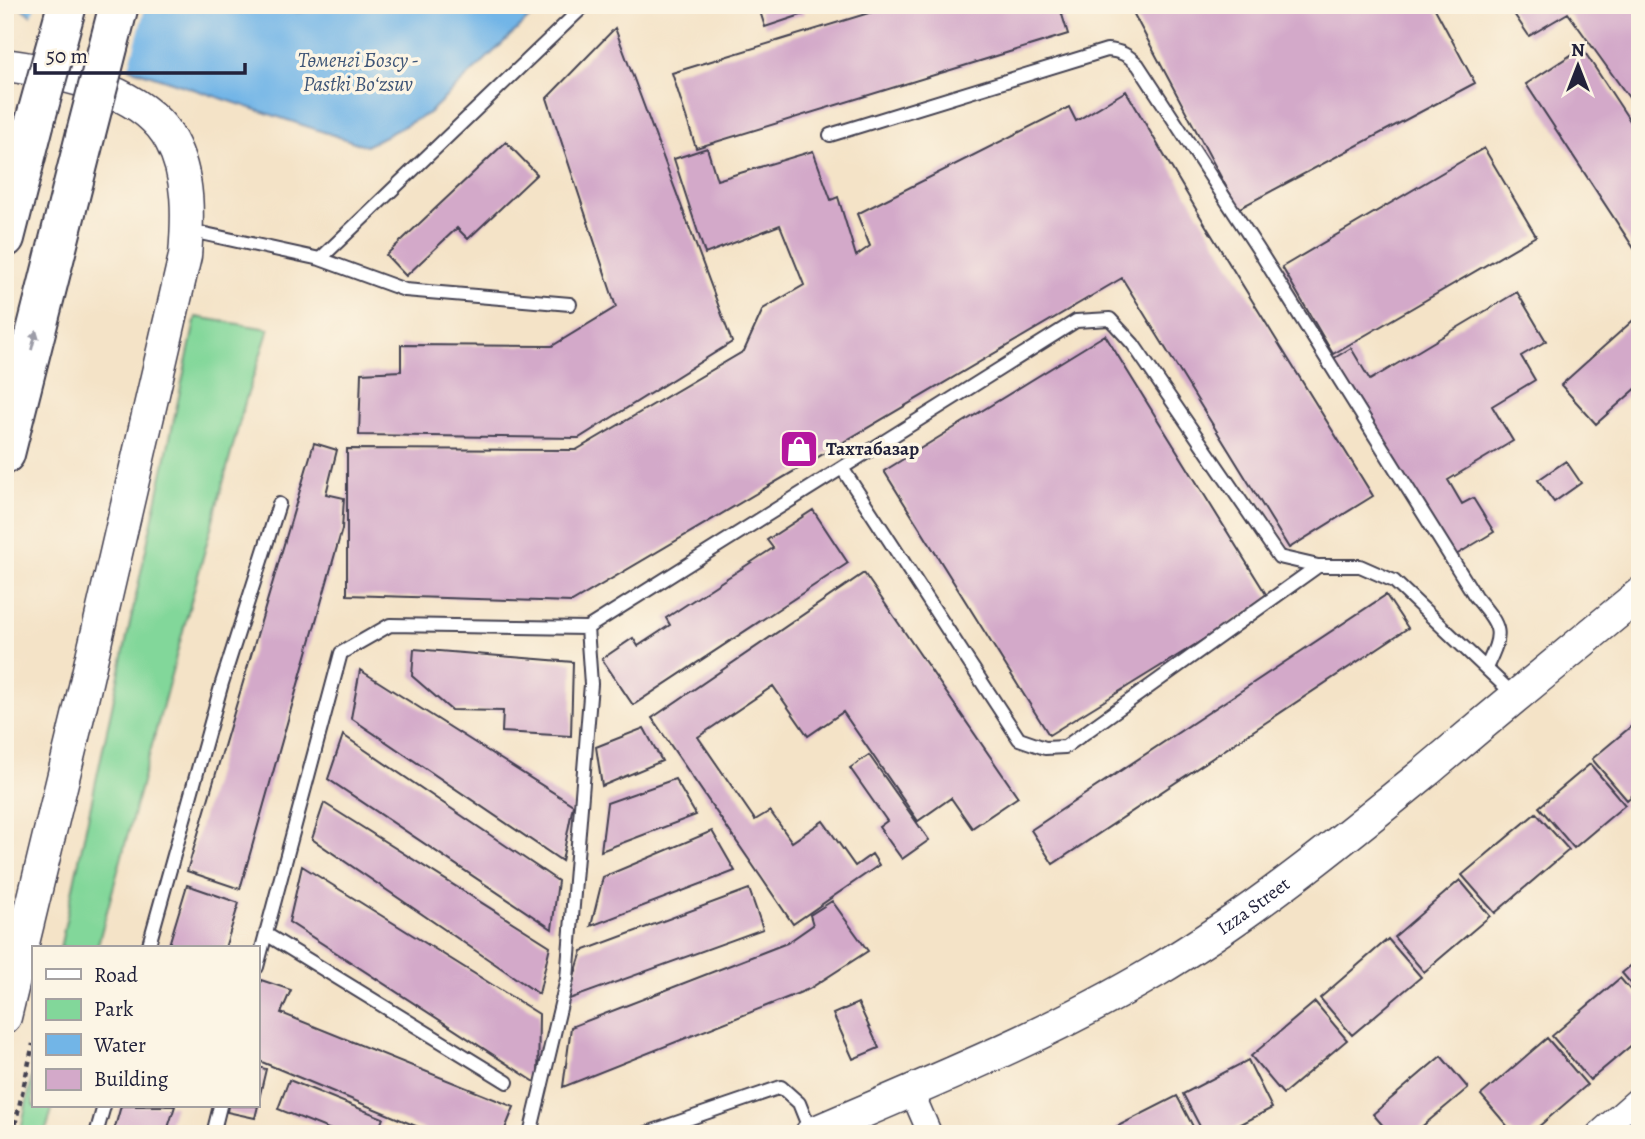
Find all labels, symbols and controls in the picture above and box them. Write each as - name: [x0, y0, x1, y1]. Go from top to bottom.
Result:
- scale bar: [35, 32, 245, 76]
- north arrow: [1544, 32, 1614, 102]
- text: N: [1571, 37, 1585, 63]
- text: 50 m: [46, 42, 88, 70]
- water label: Төменгі Бозсу - Pastki Boʻzsuv: [298, 46, 418, 98]
- one-way arrow: [29, 329, 40, 351]
- shop icon: Тахтабазар: [778, 428, 820, 470]
- place label: Тахтабазар: [826, 436, 919, 462]
- street label: Izza Street: [1212, 871, 1295, 941]
- legend: [32, 946, 259, 1108]
- text: Road: [94, 961, 138, 989]
- text: Park: [94, 995, 134, 1023]
- text: Water: [93, 1031, 146, 1059]
- text: Building: [94, 1065, 169, 1093]

